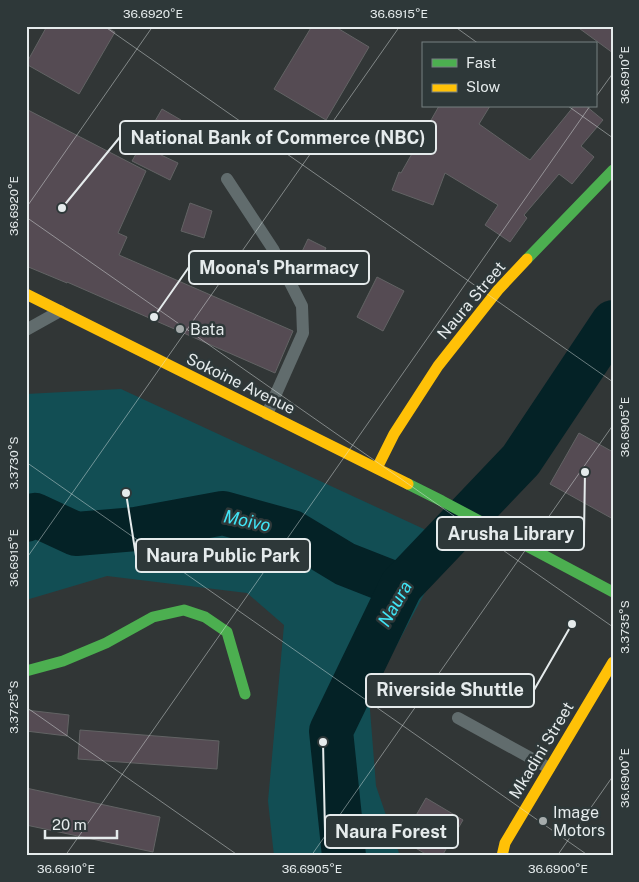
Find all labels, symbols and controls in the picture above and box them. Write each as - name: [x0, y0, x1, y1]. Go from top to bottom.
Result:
- text: 36.6920°E: [123, 7, 183, 21]
- text: 36.6915°E: [370, 7, 428, 21]
- legend: [422, 42, 596, 108]
- text: 36.6910°E: [618, 46, 632, 104]
- text: Fast: [466, 54, 496, 71]
- text: Slow: [466, 78, 501, 95]
- callout: National Bank of Commerce (NBC): [120, 121, 436, 154]
- text: National Bank of Commerce (NBC): [130, 127, 426, 148]
- text: 36.6920°E: [7, 176, 21, 236]
- callout: Moona's Pharmacy: [189, 251, 369, 284]
- text: Moona's Pharmacy: [199, 257, 359, 278]
- street label: Naura Street: [433, 258, 509, 343]
- place label: Bata: [190, 320, 224, 339]
- marker: Bata: [174, 323, 186, 335]
- street label: Sokoine Avenue: [183, 349, 298, 418]
- text: 36.6905°E: [618, 397, 632, 457]
- text: 3.3730°S: [7, 437, 21, 490]
- water label: Moivo: [222, 505, 273, 536]
- callout: Arusha Library: [437, 517, 584, 550]
- text: Arusha Library: [448, 523, 574, 544]
- text: 36.6915°E: [7, 529, 21, 587]
- callout: Naura Public Park: [136, 539, 310, 572]
- text: Naura Public Park: [146, 545, 301, 566]
- water label: Naura: [373, 577, 416, 630]
- text: 3.3735°S: [618, 600, 632, 654]
- callout: Riverside Shuttle: [366, 674, 534, 707]
- text: Riverside Shuttle: [376, 679, 524, 700]
- text: 3.3725°S: [7, 680, 21, 734]
- street label: Mkadini Street: [505, 699, 578, 802]
- text: 36.6900°E: [618, 748, 632, 808]
- place label: Image Motors: [553, 803, 605, 840]
- scale bar: [45, 807, 118, 839]
- callout: Naura Forest: [325, 815, 458, 848]
- marker: Image Motors: [537, 815, 549, 827]
- text: 20 m: [52, 816, 87, 833]
- text: Naura Forest: [335, 821, 447, 842]
- text: 36.6910°E: [37, 862, 95, 876]
- text: 36.6905°E: [282, 862, 342, 876]
- text: 36.6900°E: [528, 862, 588, 876]

